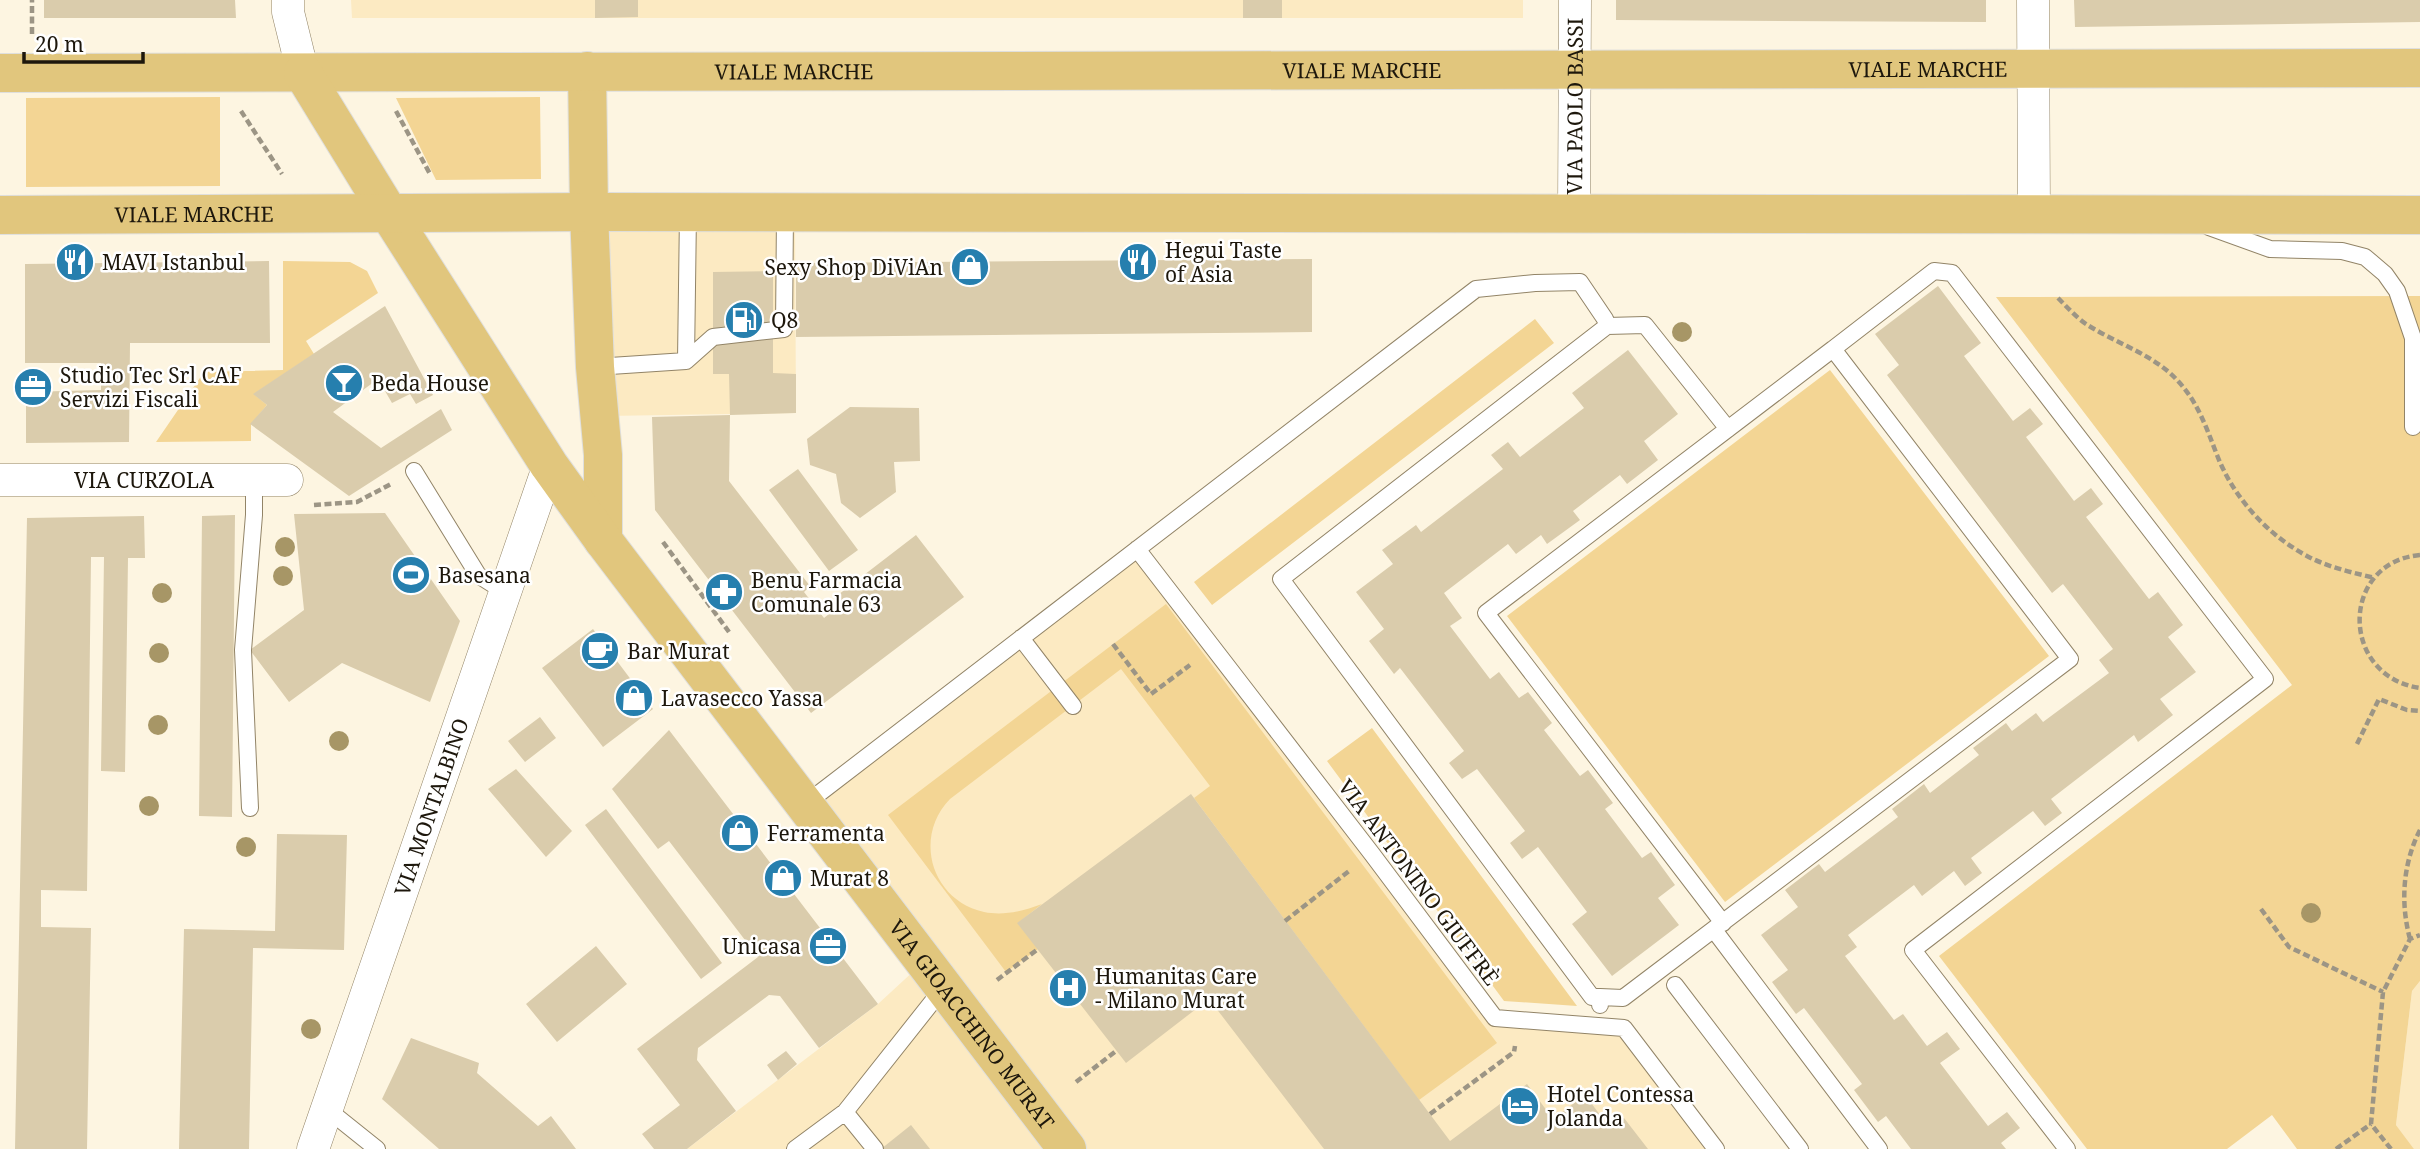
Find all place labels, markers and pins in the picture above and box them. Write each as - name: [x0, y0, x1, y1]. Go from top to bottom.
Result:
- place label: Hegui Taste of Asia: [1165, 236, 1282, 288]
- restaurant icon: MAVI Istanbul: [54, 241, 96, 283]
- restaurant icon: Hegui Taste of Asia: [1117, 241, 1159, 283]
- shop icon: Sexy Shop DiViAn: [949, 246, 991, 288]
- place label: MAVI Istanbul: [102, 248, 245, 276]
- place label: Sexy Shop DiViAn: [764, 253, 943, 281]
- fuel station icon: Q8: [723, 299, 765, 341]
- place label: Q8: [771, 306, 798, 334]
- place label: Studio Tec Srl CAF Servizi Fiscali: [60, 361, 242, 413]
- bar icon: Beda House: [323, 362, 365, 404]
- office icon: Studio Tec Srl CAF Servizi Fiscali: [12, 366, 54, 408]
- place label: Beda House: [371, 369, 489, 397]
- sports icon: Basesana: [390, 554, 432, 596]
- place label: Basesana: [438, 561, 531, 589]
- place label: Benu Farmacia Comunale 63: [751, 566, 902, 618]
- pharmacy icon: Benu Farmacia Comunale 63: [703, 571, 745, 613]
- cafe icon: Bar Murat: [579, 630, 621, 672]
- place label: Bar Murat: [627, 637, 730, 665]
- shop icon: Lavasecco Yassa: [613, 677, 655, 719]
- place label: Lavasecco Yassa: [661, 684, 823, 712]
- shop icon: Ferramenta: [719, 812, 761, 854]
- place label: Ferramenta: [767, 819, 885, 847]
- shop icon: Murat 8: [762, 857, 804, 899]
- place label: Murat 8: [810, 864, 889, 892]
- office icon: Unicasa: [807, 925, 849, 967]
- place label: Unicasa: [722, 932, 801, 960]
- place label: Humanitas Care - Milano Murat: [1095, 962, 1257, 1014]
- hospital icon: Humanitas Care - Milano Murat: [1047, 967, 1089, 1009]
- place label: Hotel Contessa Jolanda: [1546, 1080, 1694, 1132]
- hotel icon: Hotel Contessa Jolanda: [1499, 1085, 1541, 1127]

